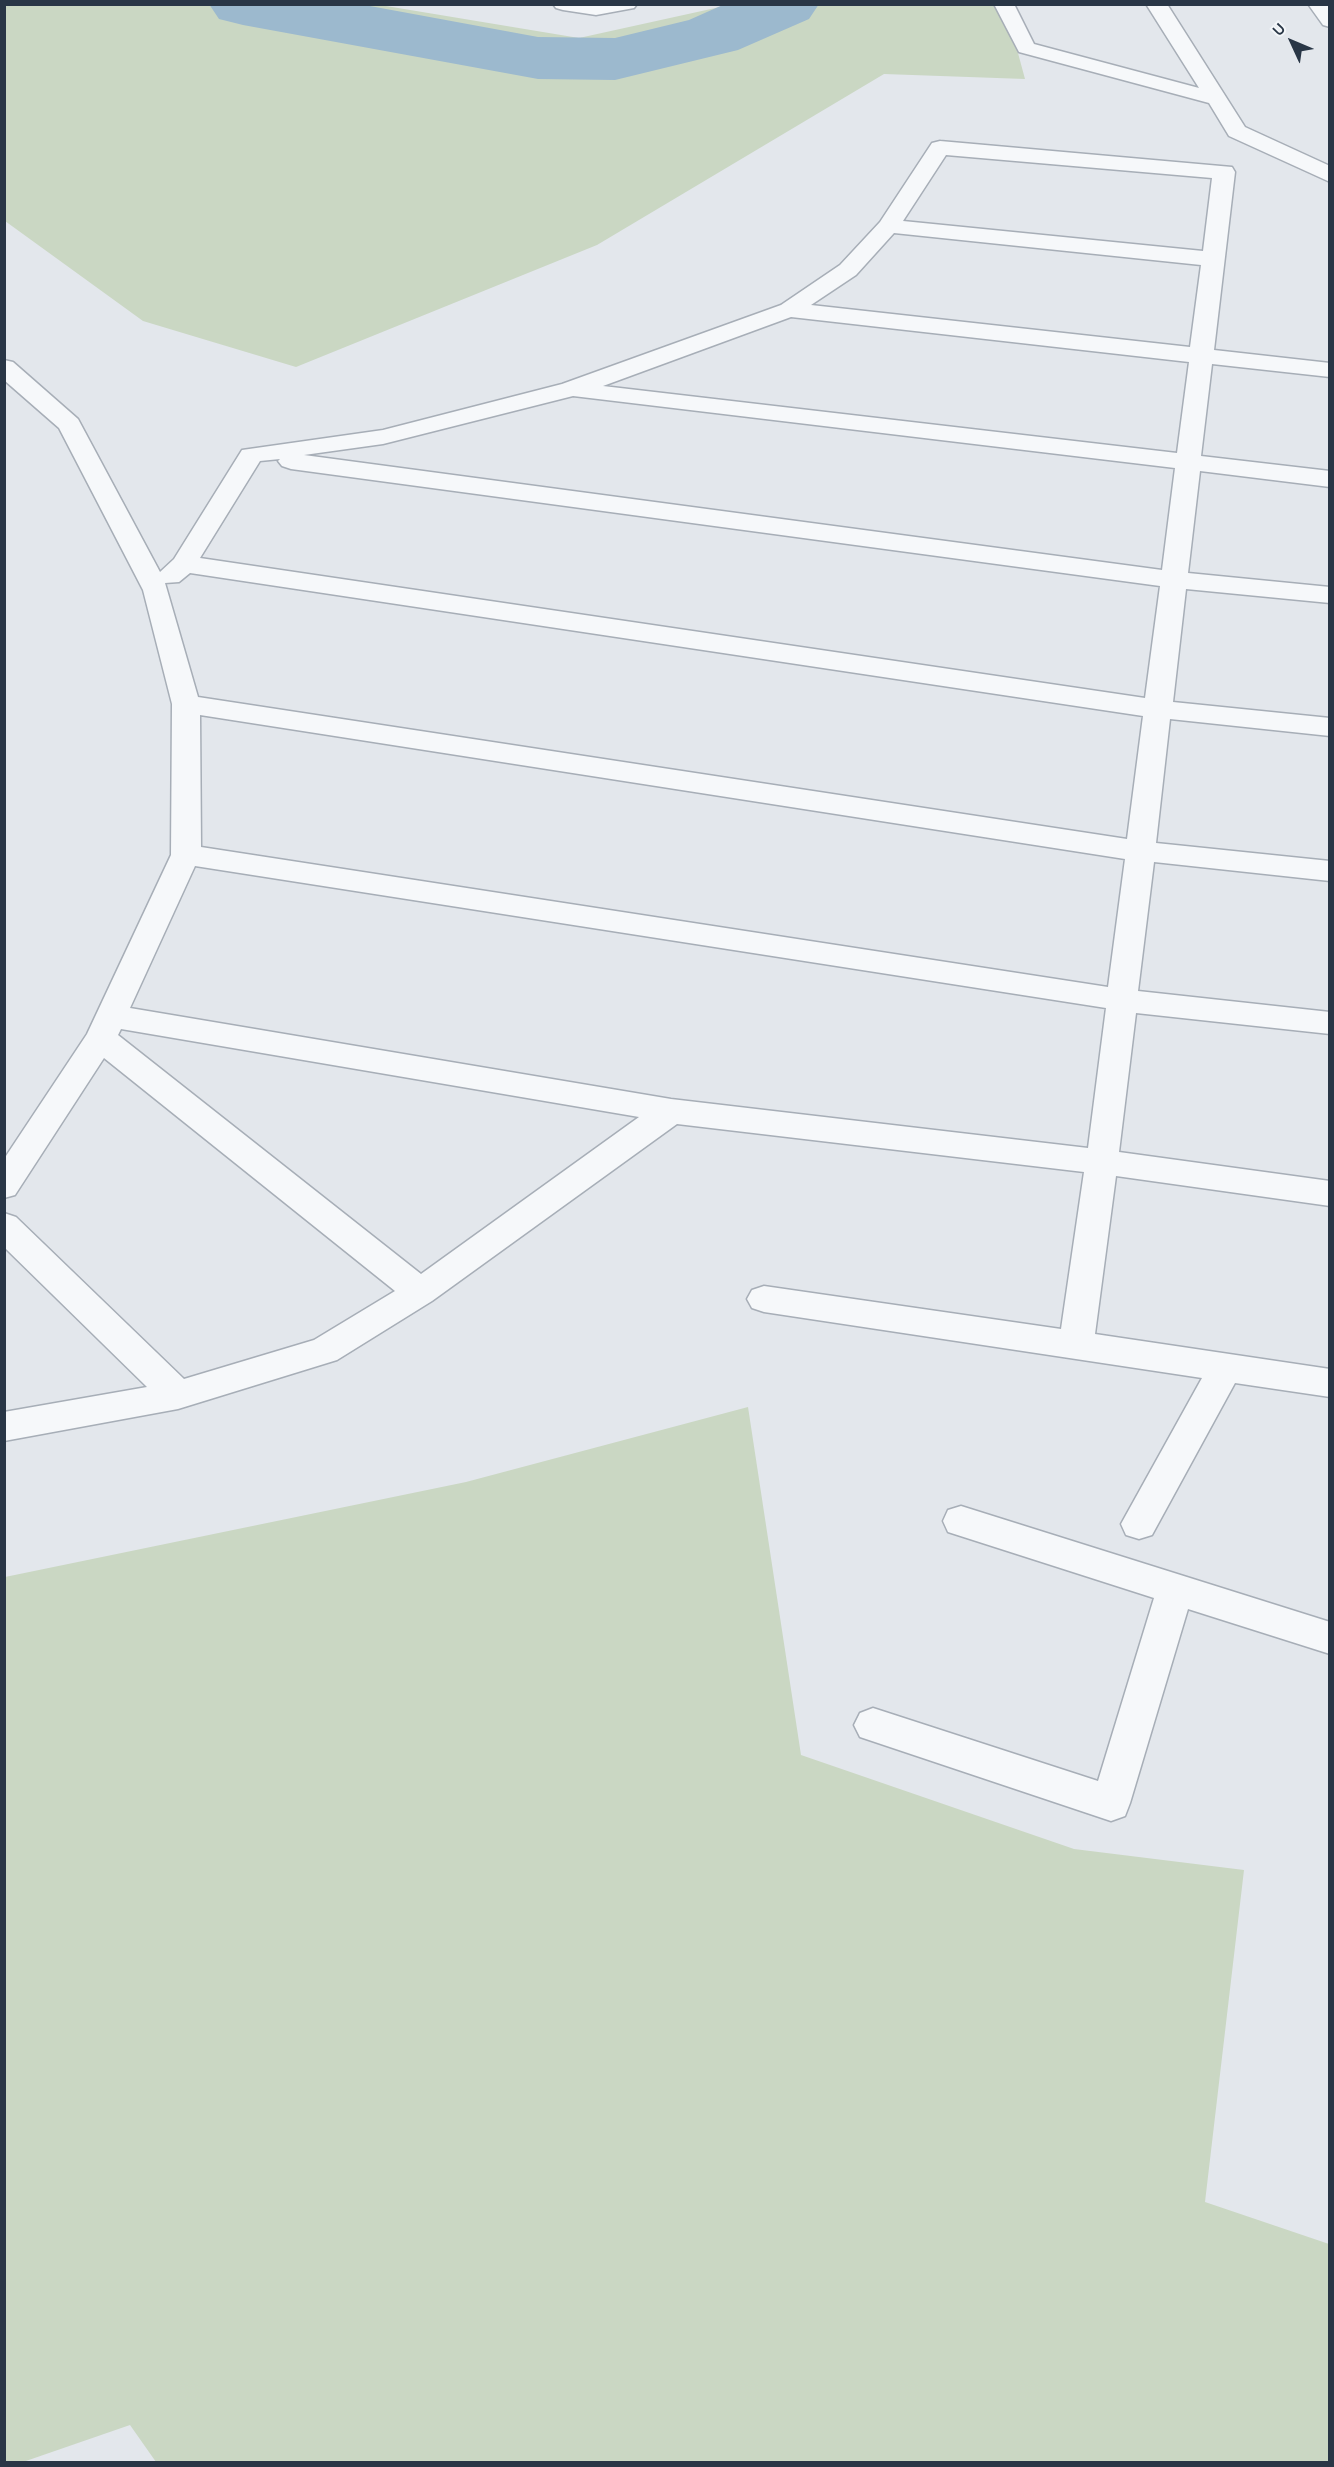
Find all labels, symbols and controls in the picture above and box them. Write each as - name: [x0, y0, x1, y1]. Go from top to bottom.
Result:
- north arrow: [1262, 12, 1322, 72]
- text: U: [1268, 19, 1289, 40]

